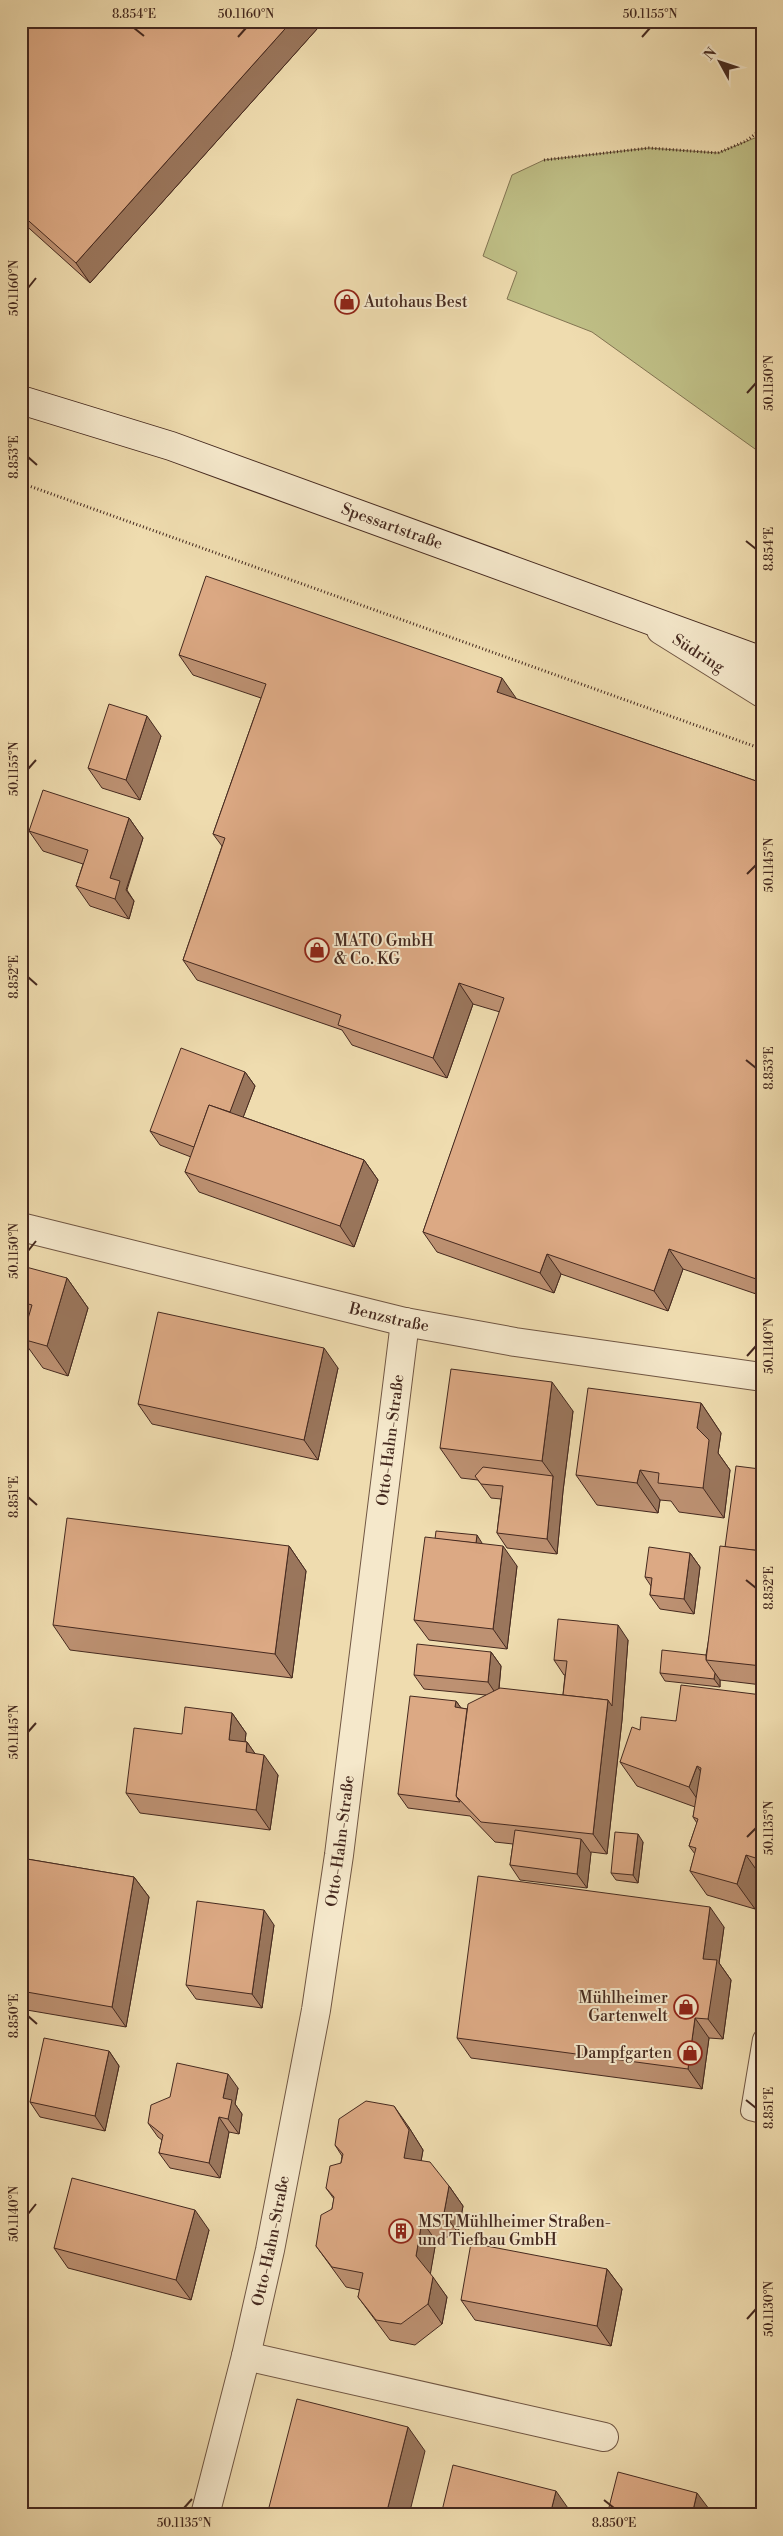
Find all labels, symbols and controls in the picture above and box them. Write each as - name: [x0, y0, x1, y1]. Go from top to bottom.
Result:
- text: 8.854°E: [112, 7, 156, 22]
- text: 50.1160°N: [218, 7, 274, 22]
- text: 50.1155°N: [623, 7, 677, 22]
- north arrow: [696, 38, 746, 88]
- text: N: [700, 44, 721, 64]
- text: 50.1160°N: [7, 260, 22, 316]
- shop icon: Autohaus Best: [334, 289, 360, 315]
- place label: Autohaus Best: [363, 292, 468, 312]
- text: 50.1150°N: [762, 355, 777, 411]
- text: 8.853°E: [7, 435, 22, 479]
- street label: Spessartstraße: [338, 499, 445, 554]
- text: 8.854°E: [762, 527, 777, 571]
- street label: Südring: [669, 630, 729, 677]
- text: 50.1155°N: [7, 742, 22, 796]
- text: 50.1145°N: [762, 838, 777, 892]
- place label: MATO GmbH & Co. KG: [334, 931, 434, 969]
- shop icon: MATO GmbH & Co. KG: [304, 937, 330, 963]
- text: 8.852°E: [7, 955, 22, 999]
- text: 8.853°E: [762, 1046, 777, 1090]
- text: 50.1150°N: [7, 1223, 22, 1279]
- street label: Benzstraße: [346, 1298, 431, 1336]
- text: 50.1140°N: [762, 1318, 777, 1374]
- street label: Otto-Hahn-Straße: [372, 1373, 408, 1507]
- text: 8.851°E: [7, 1476, 22, 1518]
- text: 8.852°E: [762, 1566, 777, 1610]
- text: 50.1145°N: [7, 1705, 22, 1759]
- street label: Otto-Hahn-Straße: [321, 1774, 359, 1908]
- text: 50.1135°N: [762, 1801, 777, 1855]
- place label: Mühlheimer Gartenwelt: [579, 1988, 668, 2026]
- text: 8.850°E: [7, 1994, 22, 2038]
- shop icon: Mühlheimer Gartenwelt: [673, 1994, 699, 2020]
- shop icon: Dampfgarten: [677, 2040, 703, 2066]
- place label: Dampfgarten: [576, 2043, 672, 2063]
- text: 8.851°E: [762, 2087, 777, 2129]
- street label: Otto-Hahn-Straße: [248, 2174, 294, 2308]
- text: 50.1140°N: [7, 2186, 22, 2242]
- place label: MST Mühlheimer Straßen- und Tiefbau GmbH: [418, 2212, 611, 2250]
- building icon: MST Mühlheimer Straßen- und Tiefbau GmbH: [388, 2218, 414, 2244]
- text: 50.1130°N: [762, 2281, 777, 2337]
- text: 50.1135°N: [157, 2516, 211, 2531]
- text: 8.850°E: [592, 2516, 636, 2531]

